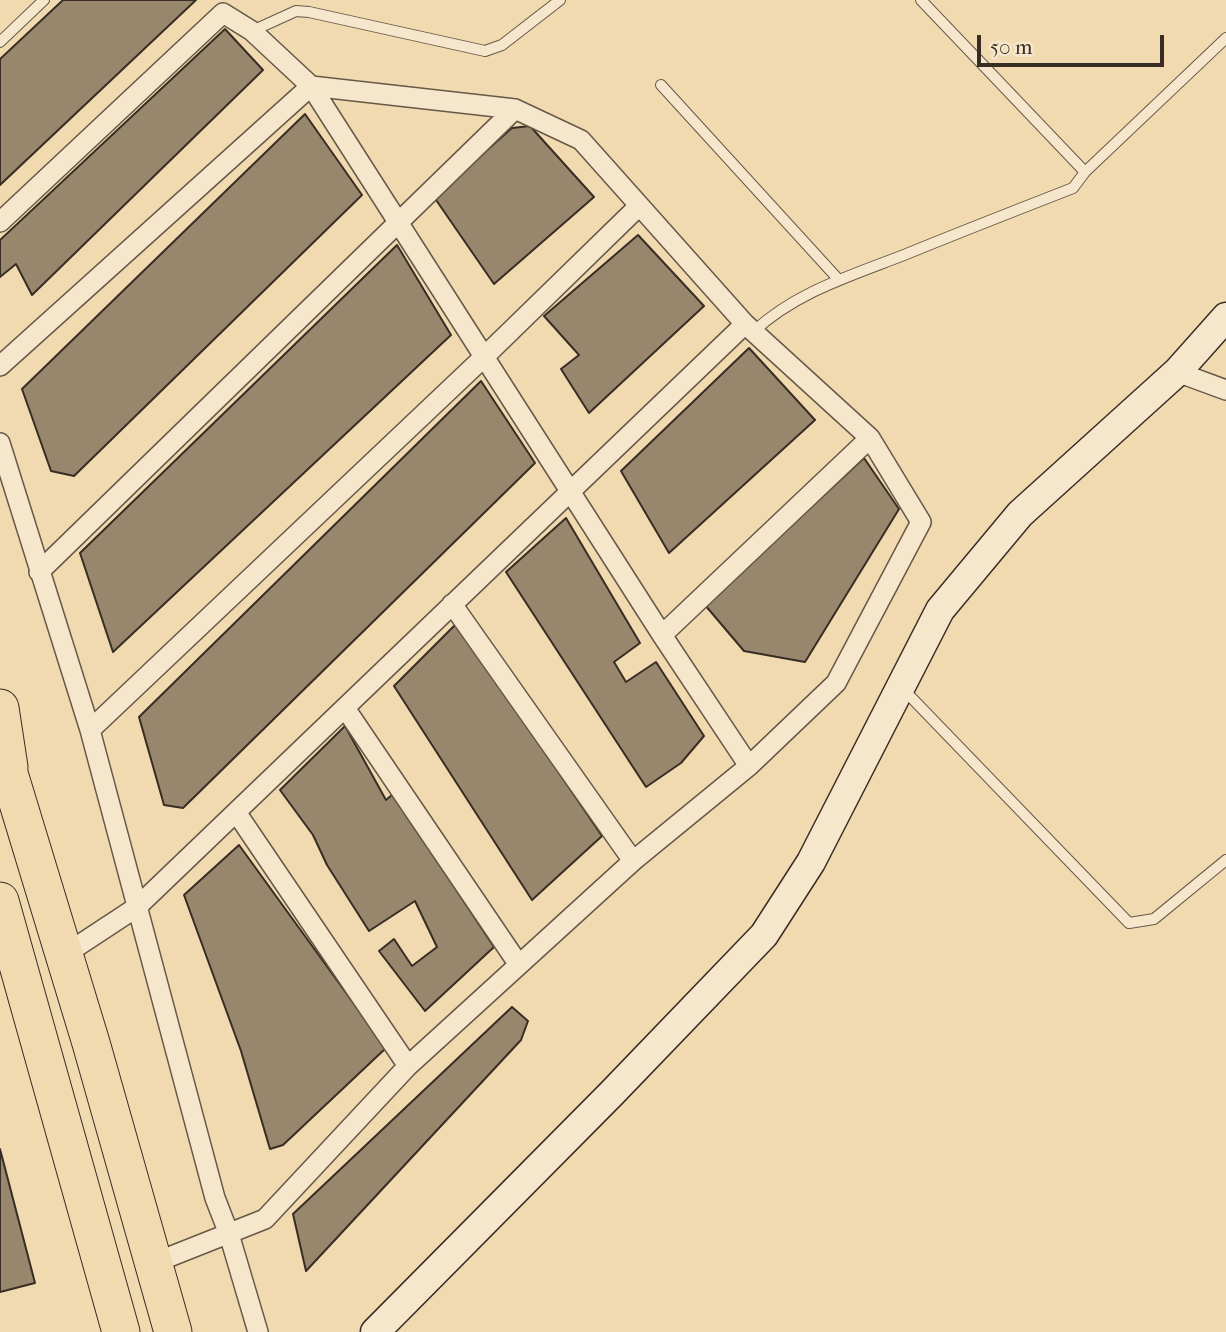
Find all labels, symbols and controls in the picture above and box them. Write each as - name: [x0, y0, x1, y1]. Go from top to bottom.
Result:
- scale bar: [981, 21, 1168, 65]
- text: 50 m: [990, 35, 1033, 59]

